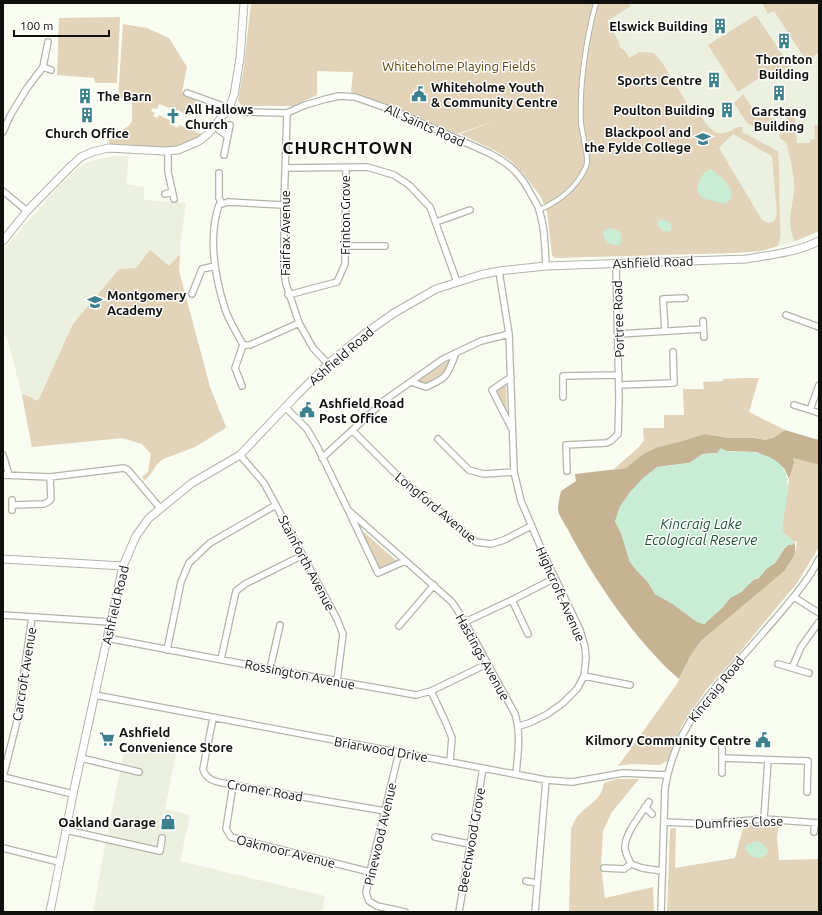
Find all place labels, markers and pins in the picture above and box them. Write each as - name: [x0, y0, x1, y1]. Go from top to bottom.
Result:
- building icon: Elswick Building: [711, 17, 729, 35]
- place label: Elswick Building: [609, 19, 708, 33]
- building icon: Thornton Building: [775, 32, 793, 50]
- place label: Thornton Building: [755, 52, 813, 81]
- building icon: Sports Centre: [705, 71, 723, 89]
- place label: Sports Centre: [617, 73, 702, 87]
- place label: Whiteholme Youth & Community Centre: [431, 80, 558, 109]
- building icon: Garstang Building: [770, 84, 788, 102]
- public building icon: Whiteholme Youth & Community Centre: [410, 85, 428, 103]
- building icon: The Barn: [76, 87, 94, 105]
- place label: The Barn: [97, 89, 152, 103]
- building icon: Poulton Building: [718, 101, 736, 119]
- place label: All Hallows Church: [185, 102, 253, 131]
- place label: Poulton Building: [613, 103, 715, 117]
- place label: Garstang Building: [751, 104, 807, 133]
- building icon: Church Office: [78, 106, 96, 124]
- church icon: All Hallows Church: [164, 107, 182, 125]
- place label: Blackpool and the Fylde College: [584, 125, 691, 154]
- place label: Church Office: [45, 126, 129, 140]
- school or university icon: Blackpool and the Fylde College: [694, 130, 712, 148]
- place label: Montgomery Academy: [107, 288, 186, 317]
- school or university icon: Montgomery Academy: [86, 293, 104, 311]
- place label: Ashfield Road Post Office: [319, 396, 404, 425]
- public building icon: Ashfield Road Post Office: [298, 401, 316, 419]
- place label: Ashfield Convenience Store: [119, 725, 233, 754]
- supermarket icon: Ashfield Convenience Store: [98, 730, 116, 748]
- public building icon: Kilmory Community Centre: [754, 731, 772, 749]
- place label: Kilmory Community Centre: [585, 733, 751, 747]
- shop icon: Oakland Garage: [159, 813, 177, 831]
- place label: Oakland Garage: [58, 815, 156, 829]

